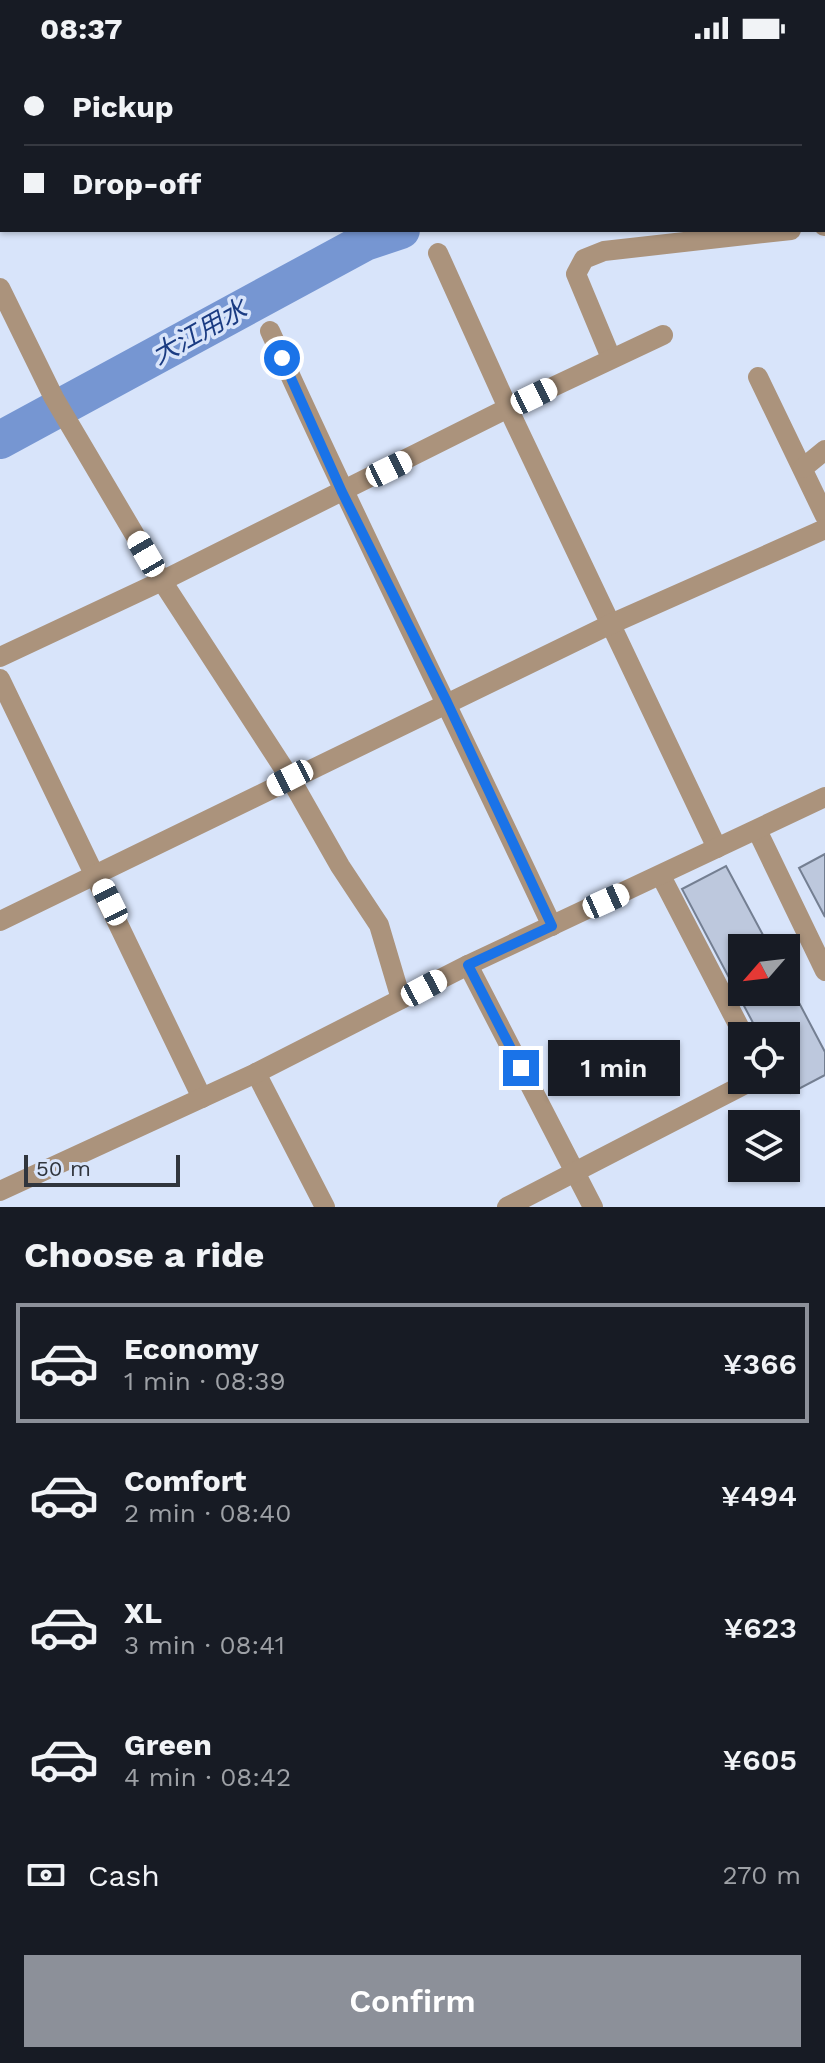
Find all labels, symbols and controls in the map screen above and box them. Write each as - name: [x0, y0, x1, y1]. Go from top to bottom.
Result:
- text: 08:37: [40, 11, 122, 46]
- text: Pickup: [72, 89, 174, 124]
- text: Drop-off: [72, 166, 201, 201]
- water label: 大江用水: [146, 292, 254, 370]
- route start: [264, 340, 300, 376]
- car: [507, 375, 561, 417]
- car: [362, 448, 416, 490]
- car: [124, 527, 168, 581]
- car: [263, 756, 317, 800]
- car: [89, 875, 131, 929]
- car: [579, 880, 633, 922]
- north arrow: [728, 934, 800, 1006]
- map controls: [728, 934, 800, 1182]
- car: [397, 966, 451, 1010]
- button: locate: [728, 1022, 800, 1094]
- callout: 1 min: [549, 1040, 681, 1096]
- route end: [503, 1050, 539, 1086]
- text: 1 min: [581, 1053, 647, 1083]
- button: layers: [728, 1110, 800, 1182]
- scale bar: [24, 1151, 180, 1187]
- text: 50 m: [36, 1156, 91, 1181]
- text: Choose a ride: [24, 1234, 264, 1276]
- icon: car: [28, 1327, 100, 1399]
- text: Economy: [124, 1331, 259, 1366]
- text: ¥366: [723, 1346, 797, 1381]
- text: 1 min · 08:39: [124, 1366, 286, 1396]
- icon: car: [28, 1459, 100, 1531]
- text: Comfort: [124, 1463, 246, 1498]
- text: ¥494: [721, 1478, 797, 1513]
- text: 2 min · 08:40: [124, 1498, 291, 1528]
- icon: car: [28, 1591, 100, 1663]
- text: XL: [124, 1595, 162, 1630]
- text: ¥623: [724, 1610, 797, 1645]
- text: 3 min · 08:41: [124, 1630, 285, 1660]
- icon: car: [28, 1723, 100, 1795]
- text: Green: [124, 1727, 212, 1762]
- text: ¥605: [723, 1742, 797, 1777]
- text: 4 min · 08:42: [124, 1762, 291, 1792]
- icon: cash: [24, 1853, 68, 1897]
- text: Cash: [88, 1858, 160, 1893]
- text: 270 m: [722, 1860, 801, 1890]
- button: Confirm: [24, 1955, 801, 2047]

